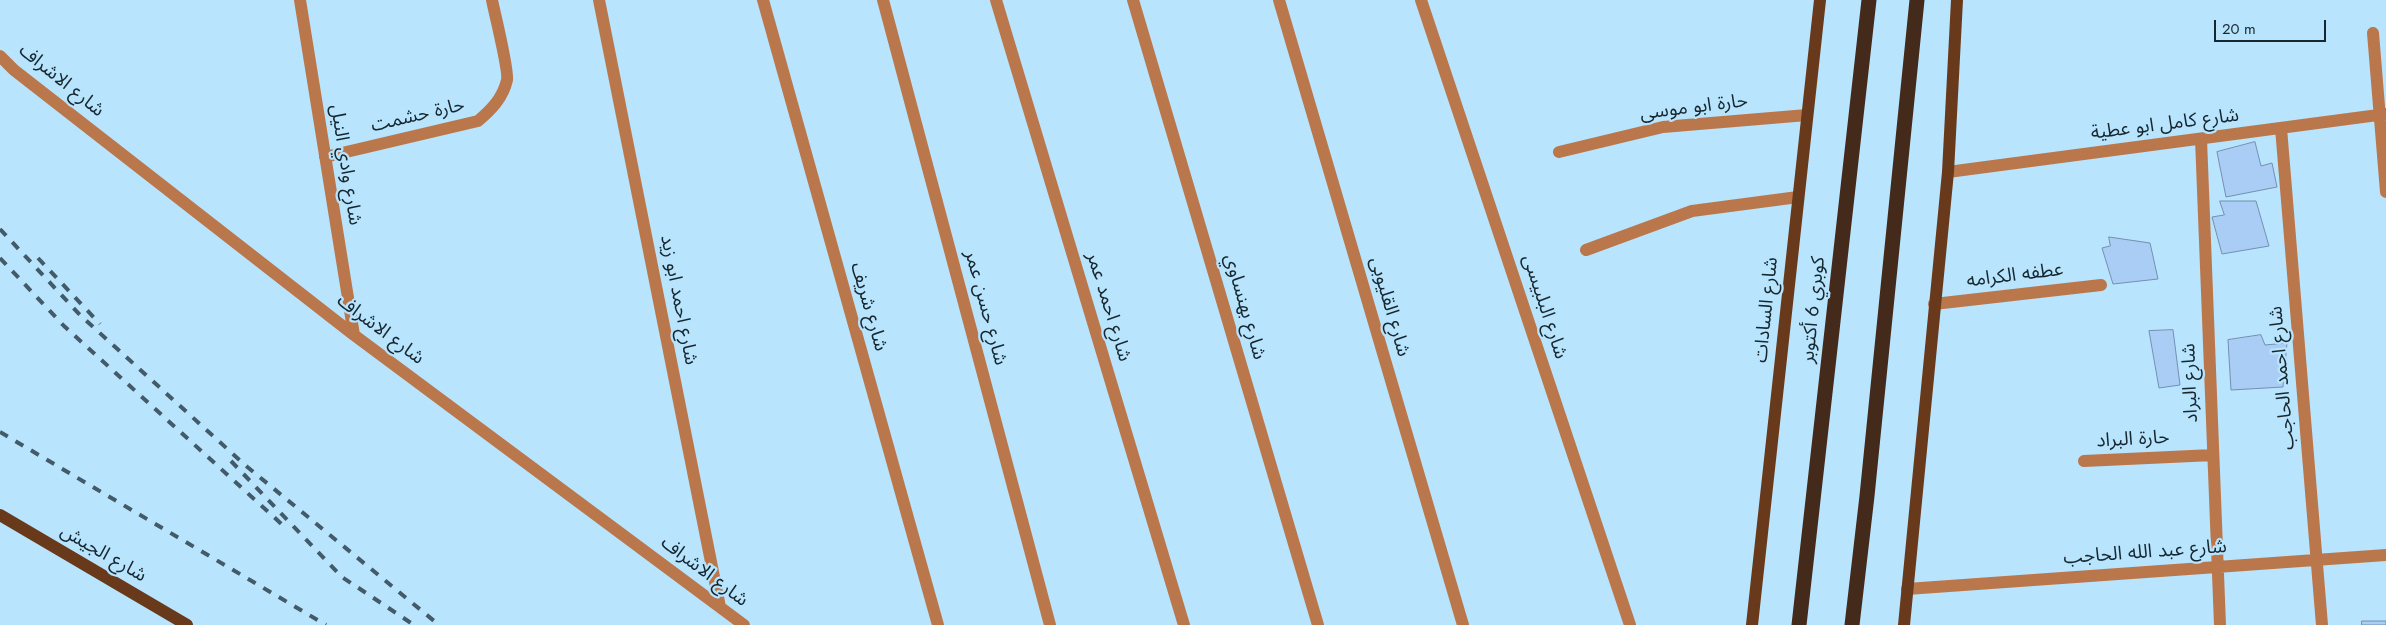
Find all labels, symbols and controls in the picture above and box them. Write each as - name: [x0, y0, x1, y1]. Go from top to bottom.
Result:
- scale bar: [2216, 10, 2328, 42]
- text: 20 m: [2222, 18, 2256, 40]
- street label: شارع الاشراف: [14, 40, 108, 122]
- street label: حارة ابو موسى: [1639, 90, 1749, 126]
- street label: حارة حشمت: [369, 94, 467, 138]
- street label: شارع وادي النيل: [324, 103, 366, 227]
- street label: شارع كامل ابو عطية: [2090, 105, 2240, 145]
- street label: شارع احمد ابو زيد: [654, 233, 702, 367]
- street label: شارع حسن عمر: [959, 248, 1011, 368]
- street label: شارع احمد عمر: [1081, 249, 1135, 365]
- street label: شارع بهنساوي: [1218, 252, 1270, 362]
- street label: شارع البلبيسى: [1516, 252, 1572, 362]
- street label: شارع القليوبى: [1364, 255, 1414, 359]
- street label: شارع السادات: [1750, 256, 1784, 364]
- street label: كوبري 6 أكتوبر: [1797, 256, 1831, 364]
- street label: عطفه الكرامه: [1965, 259, 2065, 293]
- street label: شارع شريف: [844, 260, 892, 354]
- street label: شارع الاشراف: [332, 290, 428, 370]
- street label: شارع احمد الحاجب: [2265, 305, 2301, 451]
- street label: شارع البراد: [2178, 343, 2204, 423]
- street label: حارة البراد: [2096, 427, 2170, 453]
- street label: شارع الجيش: [56, 520, 150, 588]
- street label: شارع الاشراف: [656, 532, 752, 612]
- street label: شارع عبد الله الحاجب: [2063, 536, 2227, 570]

